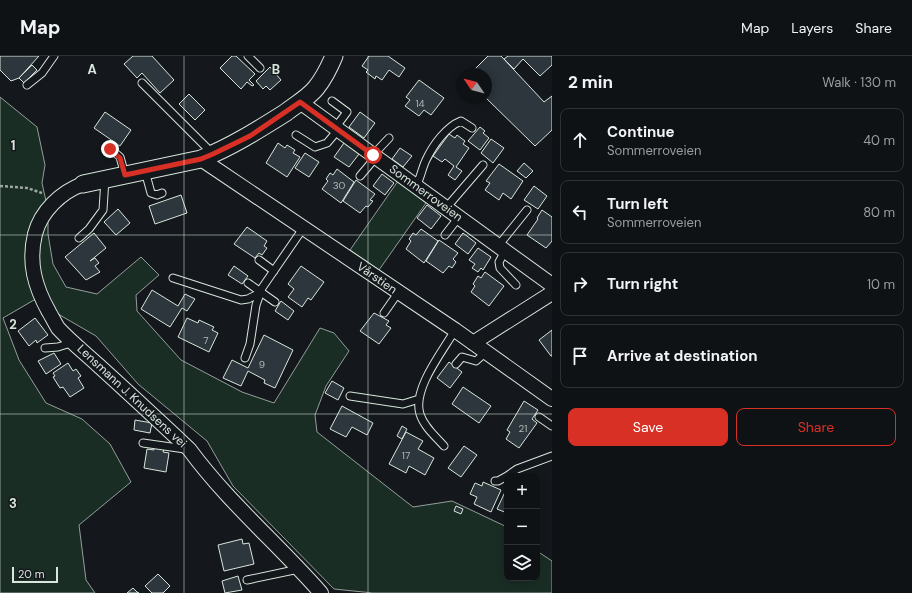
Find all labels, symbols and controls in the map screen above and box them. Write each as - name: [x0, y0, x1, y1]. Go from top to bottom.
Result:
- text: Map: [20, 15, 60, 40]
- text: Map: [741, 19, 769, 37]
- text: Layers: [791, 19, 833, 37]
- text: Share: [855, 19, 892, 37]
- text: A: [87, 61, 97, 78]
- text: B: [272, 61, 280, 78]
- north arrow: [456, 68, 492, 104]
- text: 2 min: [568, 71, 613, 93]
- text: Walk · 130 m: [822, 74, 896, 91]
- house number: 14: [415, 97, 425, 110]
- text: Continue: [607, 122, 675, 142]
- icon: ahead: [569, 129, 591, 151]
- text: 40 m: [863, 132, 895, 149]
- text: 1: [11, 137, 15, 154]
- route end: [101, 140, 119, 158]
- text: Sommerroveien: [607, 142, 701, 159]
- route start: [364, 146, 382, 164]
- street label: Sommerroveien: [386, 161, 466, 225]
- house number: 30: [333, 179, 346, 192]
- text: Turn left: [607, 194, 668, 214]
- icon: left: [569, 201, 591, 223]
- text: 80 m: [863, 204, 895, 221]
- text: Sommerroveien: [607, 214, 701, 231]
- street label: Vårstien: [354, 258, 400, 298]
- icon: right: [569, 273, 591, 295]
- text: Turn right: [607, 274, 678, 294]
- text: 10 m: [867, 276, 895, 293]
- text: 2: [9, 316, 17, 333]
- house number: 7: [203, 334, 209, 347]
- street label: Lensmann J. Knudsens vei: [74, 341, 190, 451]
- icon: arrive: [569, 345, 591, 367]
- text: Arrive at destination: [607, 346, 758, 366]
- house number: 9: [259, 358, 265, 371]
- button: Save: [568, 408, 728, 446]
- button: Share: [736, 408, 896, 446]
- house number: 21: [519, 422, 527, 435]
- house number: 17: [402, 449, 410, 462]
- map controls: [504, 473, 540, 581]
- button: +: [504, 473, 540, 509]
- text: 3: [9, 495, 17, 512]
- button: −: [504, 509, 540, 545]
- button: layers: [504, 545, 540, 581]
- scale bar: [12, 565, 58, 584]
- text: 20 m: [18, 567, 44, 581]

